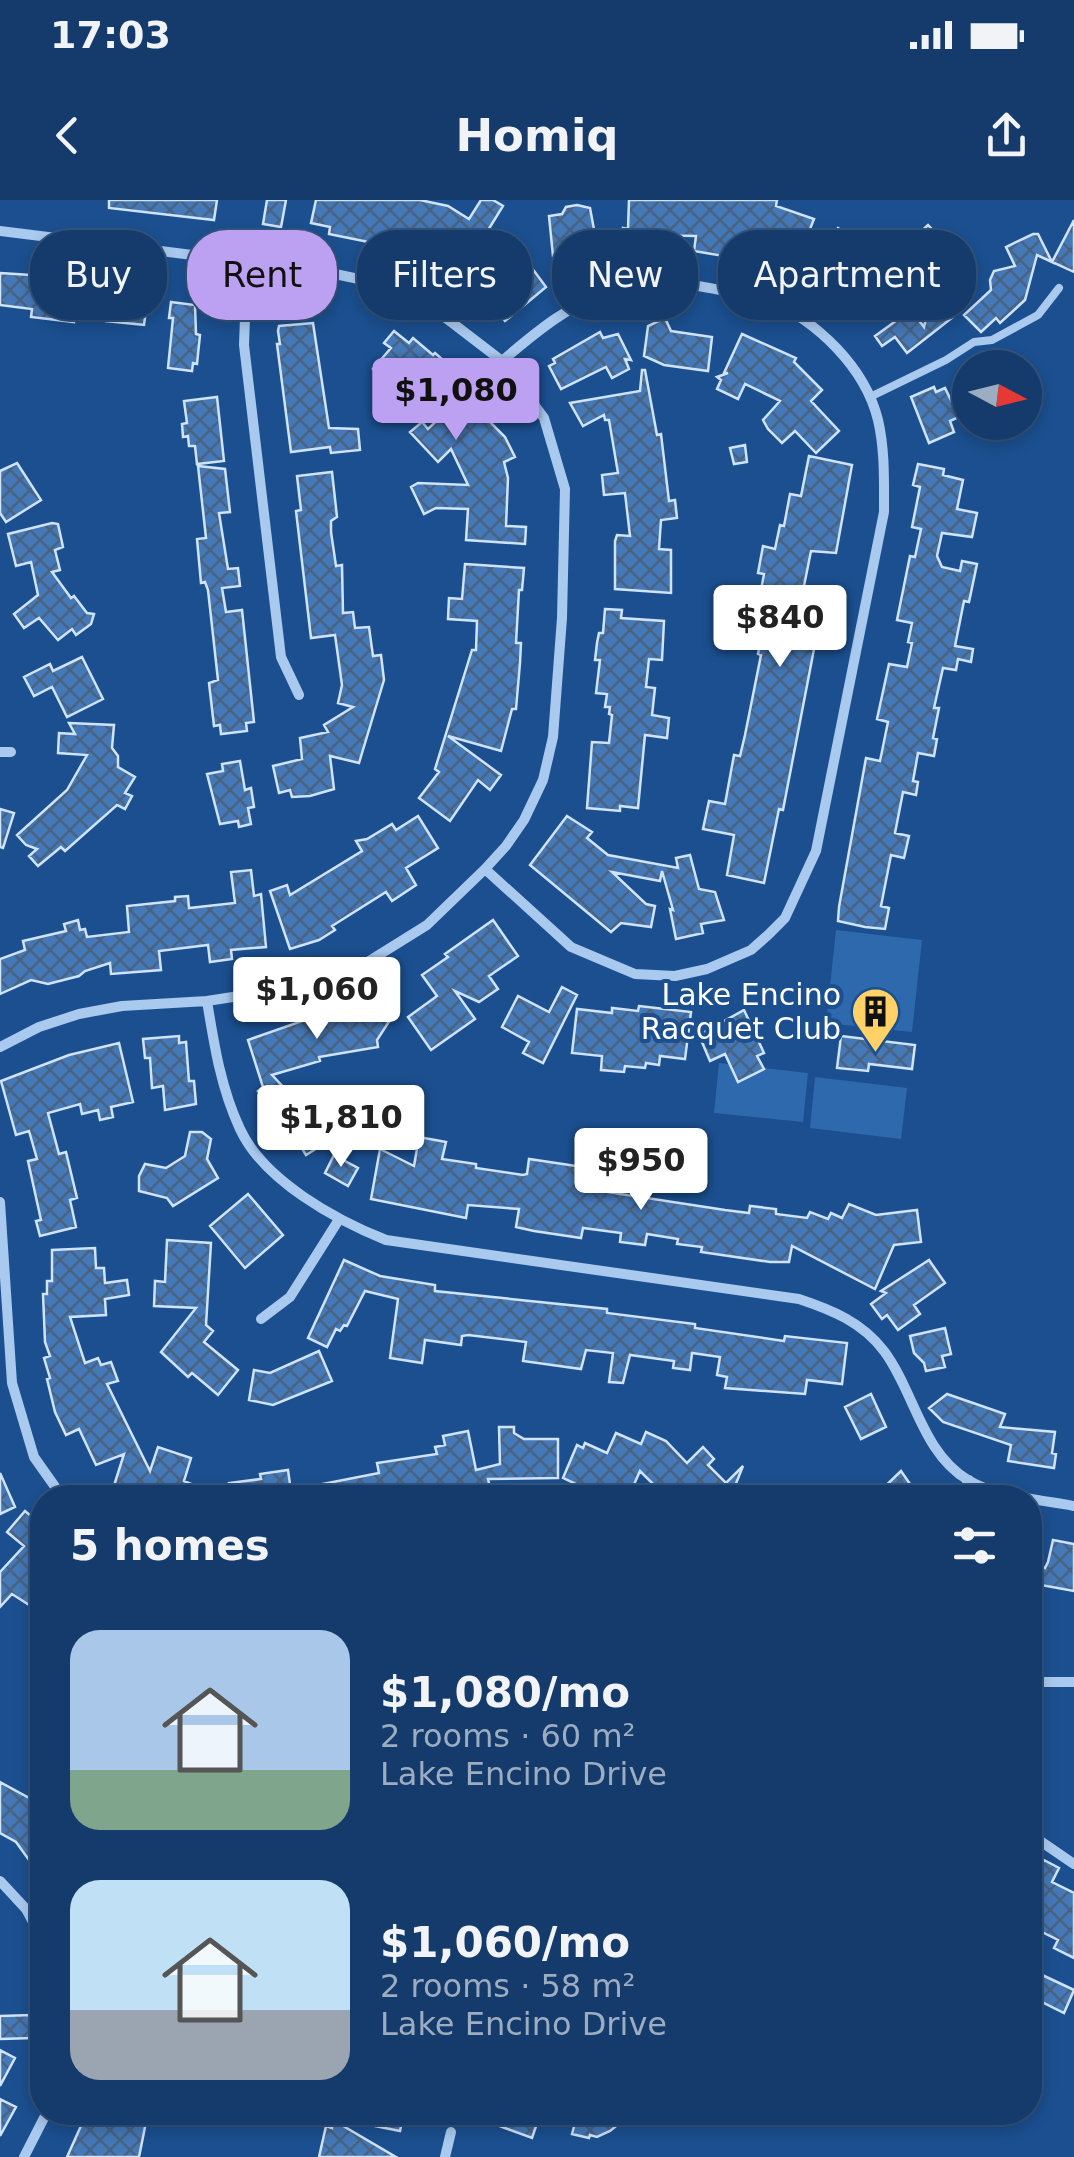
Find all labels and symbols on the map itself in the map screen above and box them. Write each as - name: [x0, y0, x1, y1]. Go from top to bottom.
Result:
- north arrow: [952, 350, 1042, 440]
- pin: $1,080: [375, 358, 537, 443]
- pin: $840: [721, 585, 839, 670]
- pin: $1,060: [236, 957, 398, 1042]
- place label: Lake Encino Racquet Club: [641, 977, 841, 1046]
- building icon: Lake Encino Racquet Club: [850, 986, 902, 1054]
- pin: $1,810: [260, 1085, 422, 1170]
- pin: $950: [582, 1128, 700, 1213]

